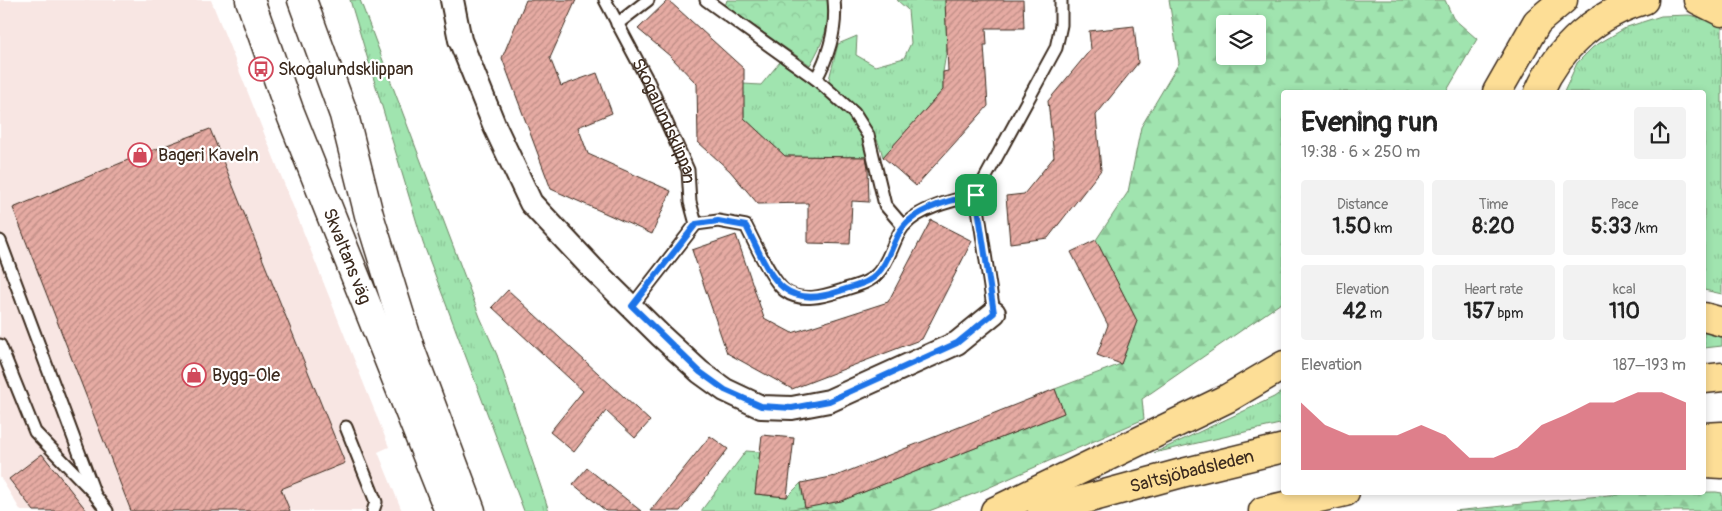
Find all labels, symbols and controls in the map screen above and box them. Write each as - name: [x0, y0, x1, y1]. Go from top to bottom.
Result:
- map controls: [1216, 15, 1266, 65]
- button: layers: [1216, 15, 1266, 65]
- street label: Skogalundsklippan: [626, 54, 700, 184]
- bus stop icon: Skogalundsklippan: [248, 56, 274, 82]
- place label: Skogalundsklippan: [278, 58, 414, 81]
- text: Evening run: [1301, 105, 1438, 140]
- button: share: [1634, 107, 1686, 159]
- shop icon: Bageri Kaveln: [127, 142, 153, 168]
- text: 19:38 · 6 × 250 m: [1301, 142, 1420, 162]
- place label: Bageri Kaveln: [158, 144, 259, 167]
- pin: [955, 174, 997, 216]
- icon: arrive: [962, 181, 990, 209]
- text: Distance: [1337, 196, 1388, 213]
- text: Time: [1479, 196, 1508, 213]
- text: Pace: [1611, 196, 1638, 213]
- street label: Skvaltans väg: [317, 205, 376, 308]
- text: 1.50: [1333, 213, 1371, 240]
- text: 8:20: [1472, 213, 1515, 240]
- text: 5:33: [1591, 213, 1632, 240]
- text: km: [1371, 220, 1392, 237]
- text: /km: [1632, 220, 1658, 237]
- text: Elevation: [1336, 281, 1389, 298]
- text: Heart rate: [1464, 281, 1523, 298]
- text: kcal: [1613, 281, 1636, 298]
- text: 42: [1343, 298, 1367, 325]
- text: 157: [1464, 298, 1494, 325]
- text: 110: [1609, 298, 1640, 325]
- text: m: [1367, 305, 1382, 322]
- text: bpm: [1494, 305, 1523, 322]
- text: Elevation: [1301, 355, 1362, 375]
- text: 187–193 m: [1613, 355, 1686, 375]
- shop icon: Bygg-Ole: [181, 362, 207, 388]
- place label: Bygg-Ole: [212, 364, 280, 387]
- street label: Saltsjöbadsleden: [1127, 445, 1256, 499]

